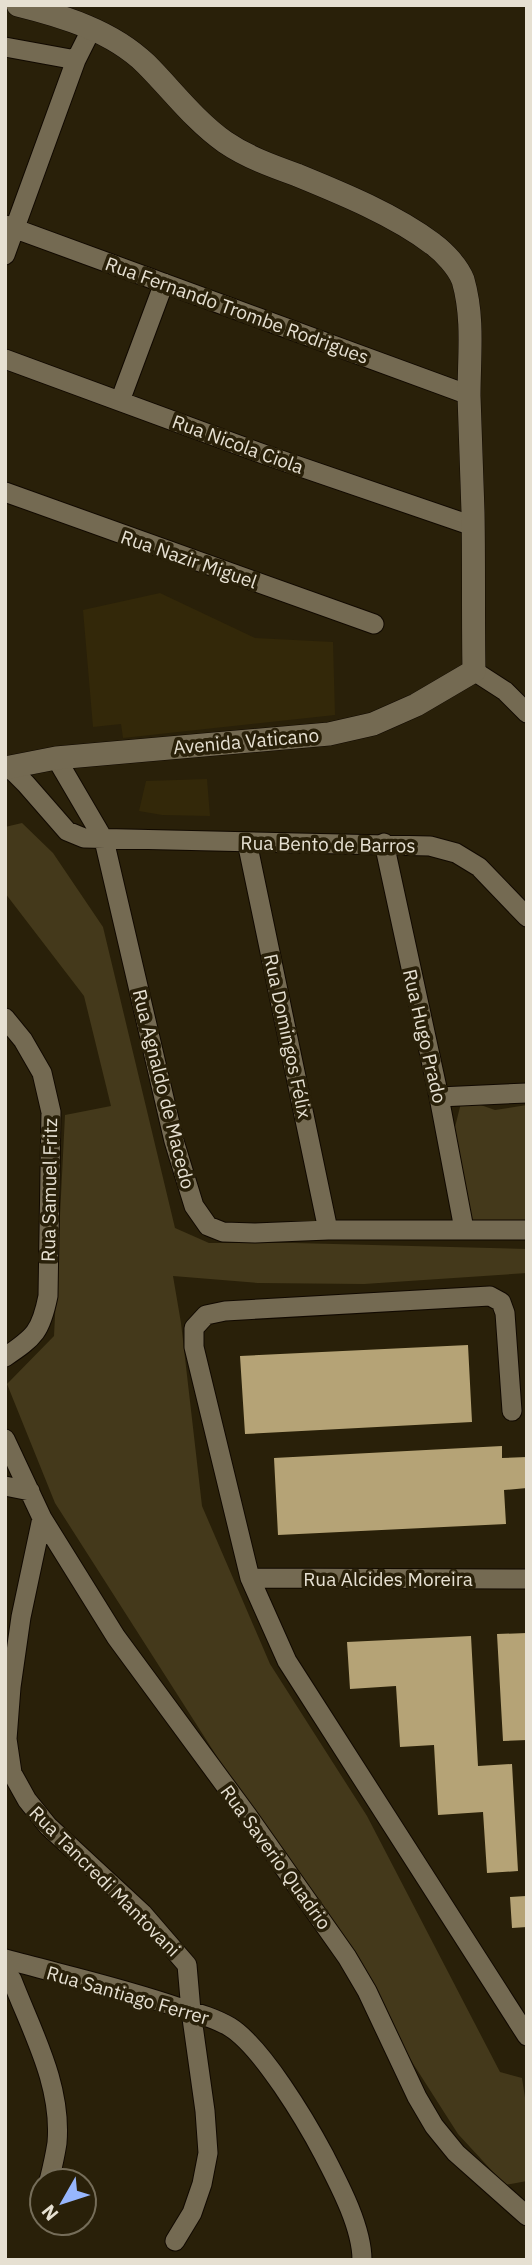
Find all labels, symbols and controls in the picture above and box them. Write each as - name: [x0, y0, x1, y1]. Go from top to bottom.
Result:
- street label: Rua Fernando Trombe Rodrigues: [102, 251, 372, 369]
- street label: Rua Nicola Ciola: [169, 409, 307, 479]
- street label: Rua Nazir Miguel: [118, 524, 260, 594]
- street label: Avenida Vaticano: [172, 723, 320, 759]
- street label: Rua Bento de Barros: [240, 830, 416, 858]
- street label: Rua Domingos Félix: [259, 952, 317, 1121]
- street label: Rua Hugo Prado: [398, 967, 452, 1105]
- street label: Rua Agnaldo de Macedo: [128, 987, 200, 1191]
- street label: Rua Samuel Fritz: [36, 1118, 62, 1262]
- street label: Rua Alcides Moreira: [303, 1567, 473, 1591]
- street label: Rua Saverio Quadrio: [215, 1780, 337, 1934]
- street label: Rua Tancredi Mantovani: [25, 1801, 185, 1961]
- street label: Rua Santiago Ferrer: [44, 1960, 212, 2030]
- north arrow: [28, 2167, 98, 2237]
- text: N: [36, 2200, 63, 2226]

